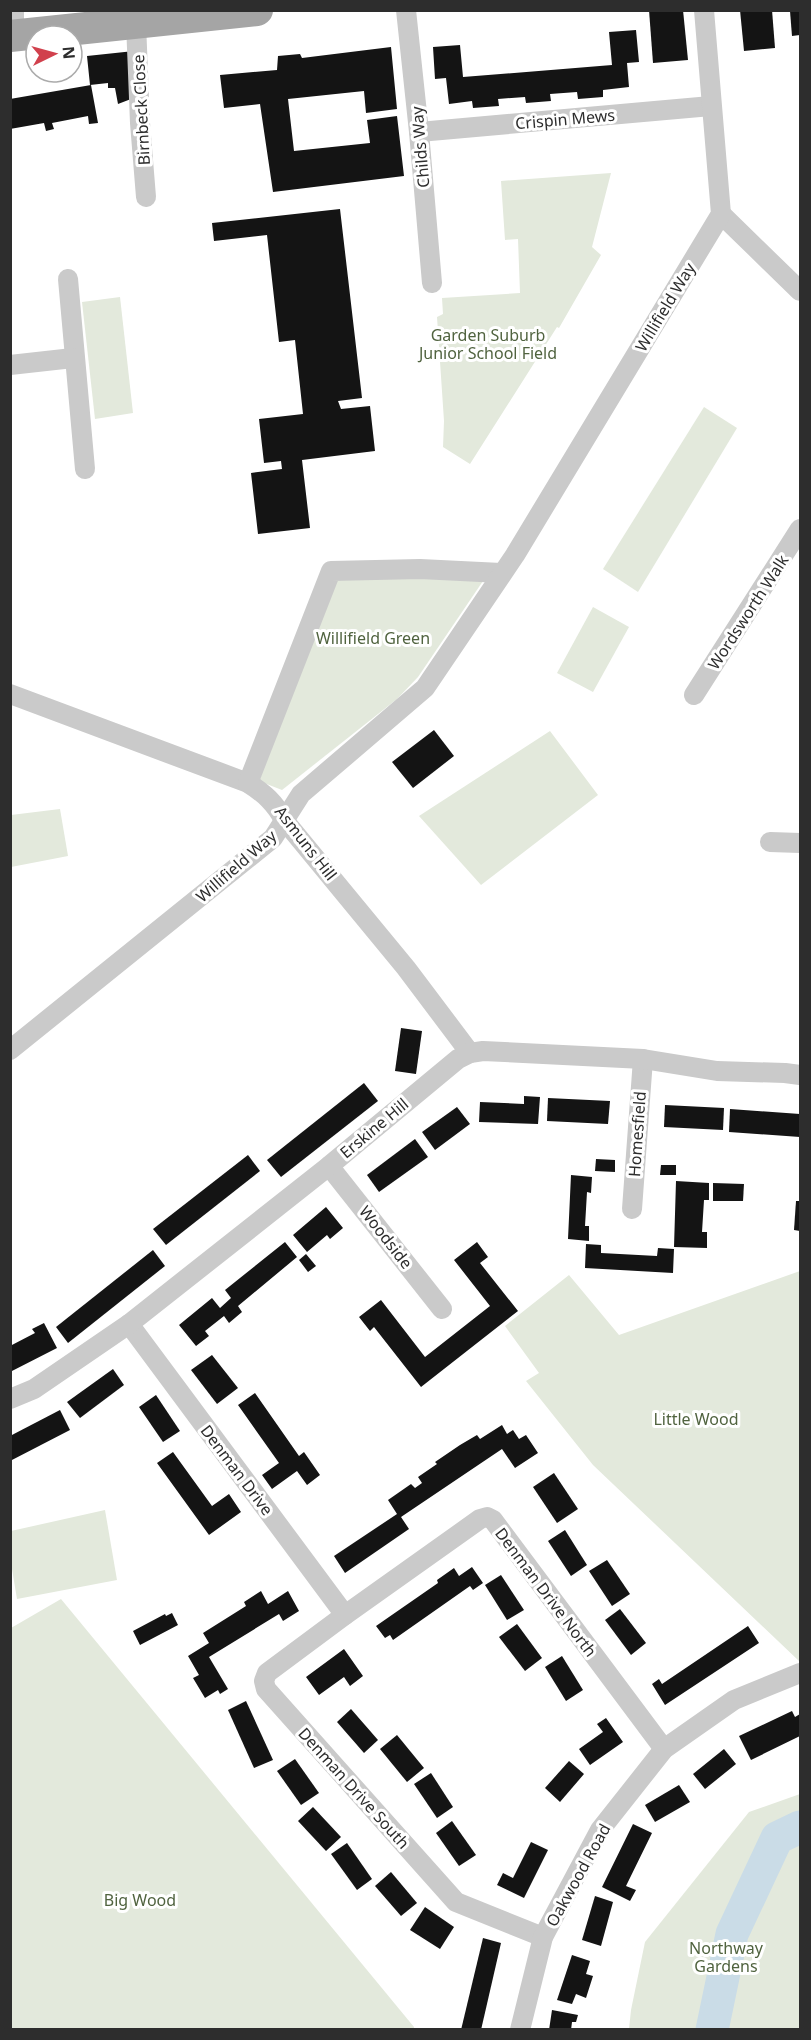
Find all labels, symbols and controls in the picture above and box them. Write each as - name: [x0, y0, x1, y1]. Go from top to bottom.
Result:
- north arrow: [24, 24, 84, 84]
- text: N: [57, 45, 80, 60]
- street label: Birnbeck Close: [127, 54, 155, 166]
- street label: Crispin Mews: [514, 104, 616, 134]
- street label: Childs Way: [405, 105, 435, 189]
- street label: Willifield Way: [630, 258, 701, 355]
- park label: Garden Suburb Junior School Field: [417, 324, 557, 364]
- street label: Wordsworth Walk: [703, 550, 794, 674]
- park label: Willifield Green: [316, 627, 430, 649]
- street label: Asmuns Hill: [270, 801, 342, 885]
- street label: Willifield Way: [191, 824, 282, 907]
- street label: Homesfield: [623, 1090, 651, 1178]
- street label: Erskine Hill: [335, 1093, 413, 1163]
- street label: Woodside: [354, 1201, 418, 1273]
- park label: Little Wood: [653, 1408, 739, 1430]
- street label: Denman Drive: [196, 1420, 278, 1520]
- street label: Denman Drive North: [490, 1523, 602, 1661]
- street label: Denman Drive South: [294, 1723, 414, 1853]
- street label: Oakwood Road: [541, 1820, 615, 1930]
- park label: Big Wood: [104, 1889, 176, 1911]
- park label: Northway Gardens: [689, 1937, 764, 1977]

